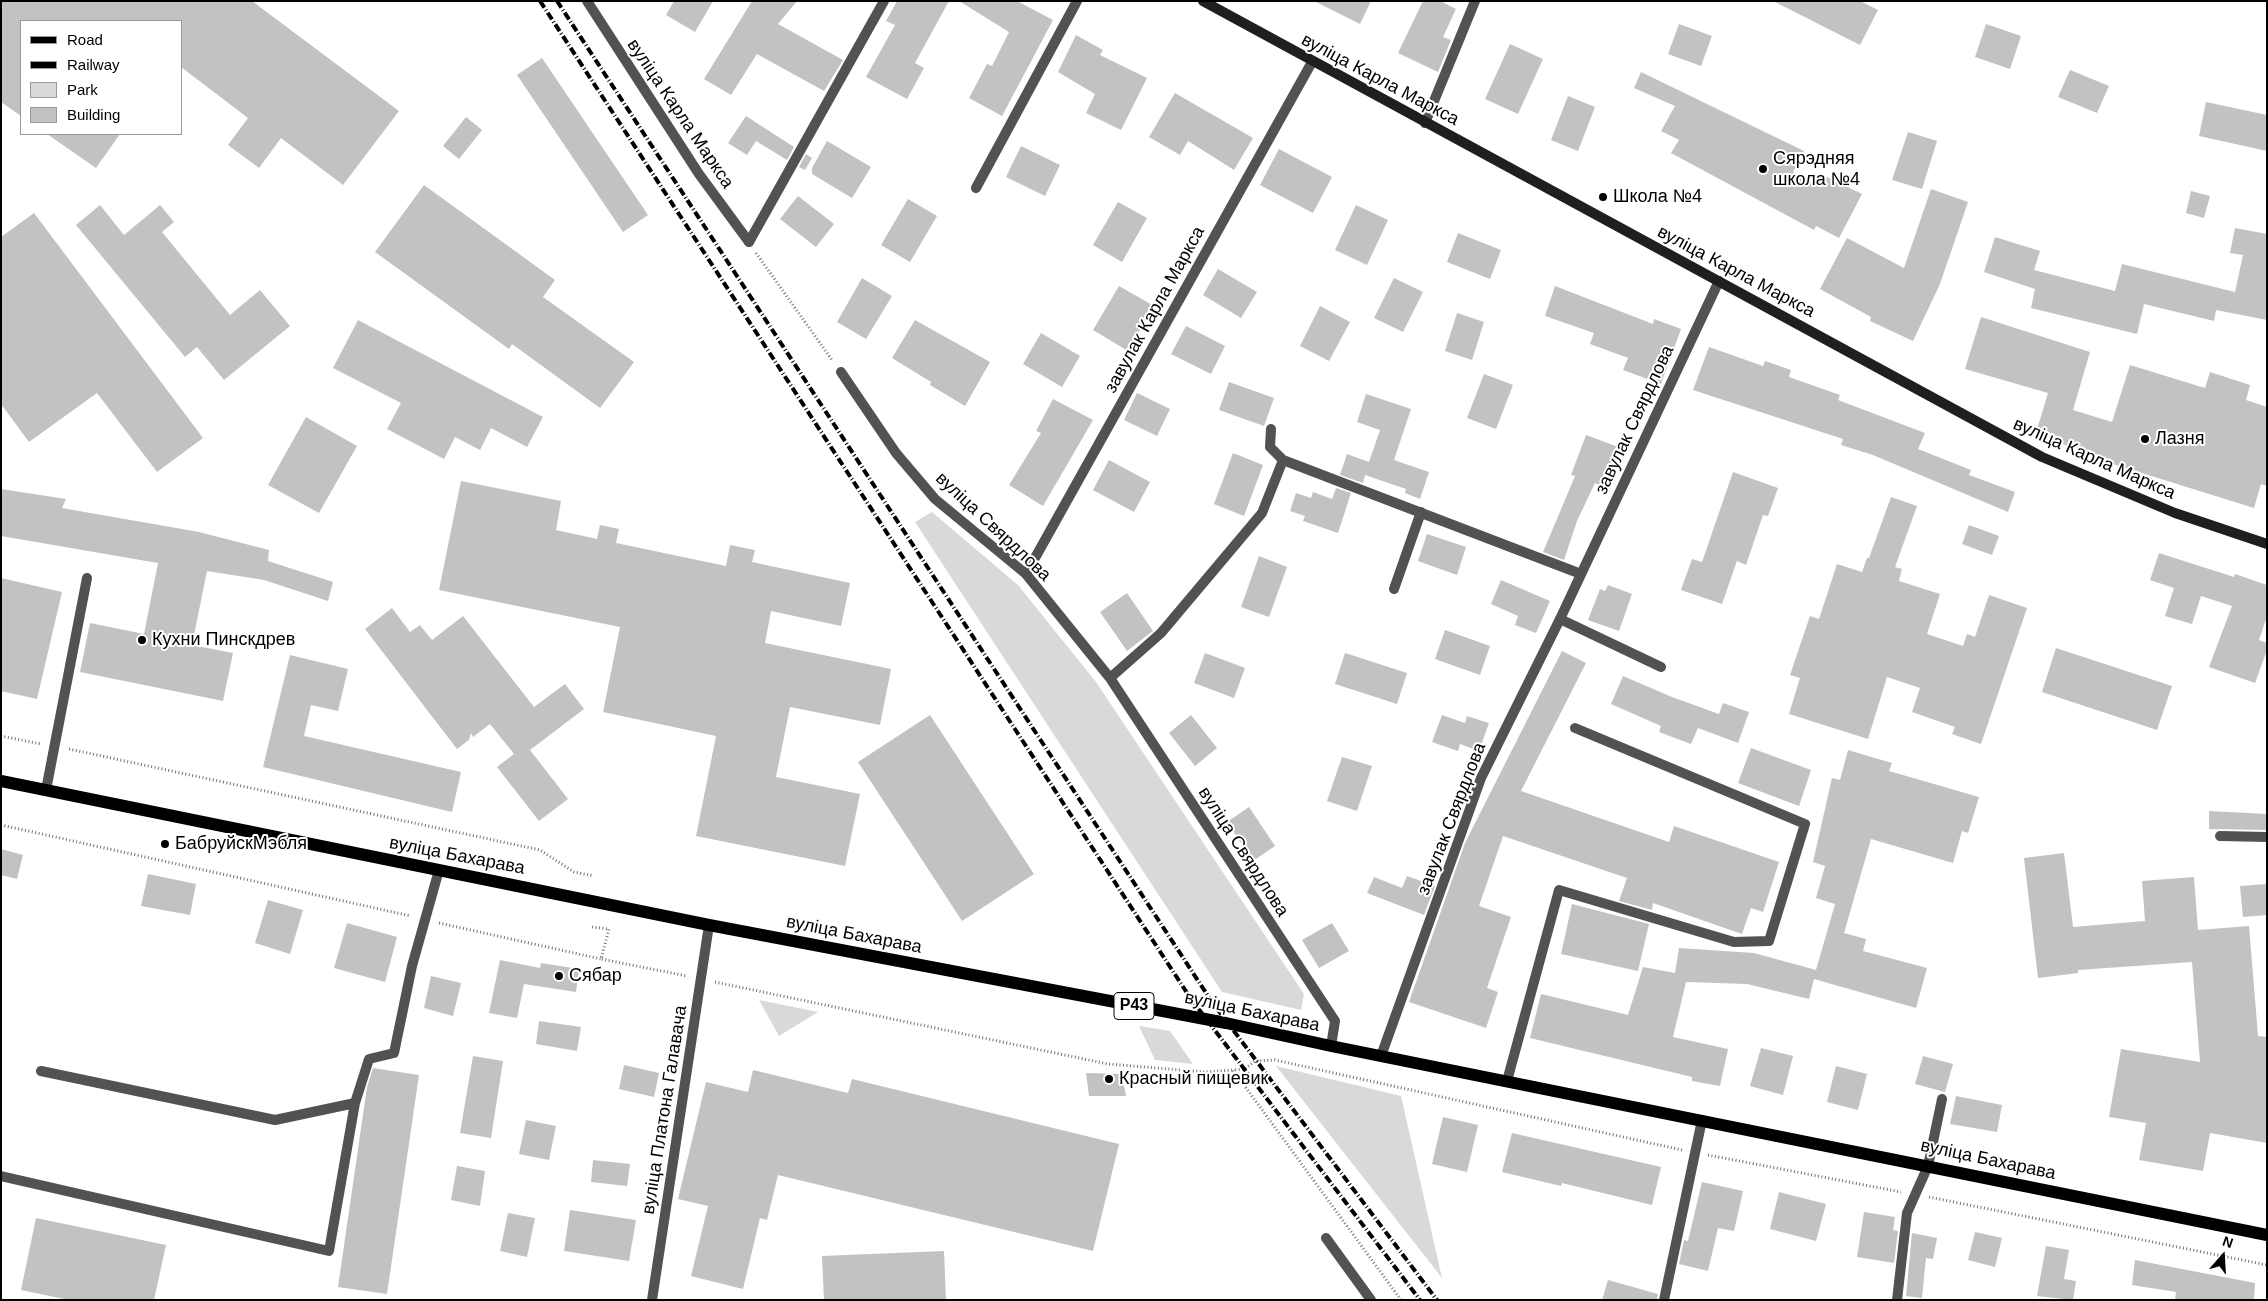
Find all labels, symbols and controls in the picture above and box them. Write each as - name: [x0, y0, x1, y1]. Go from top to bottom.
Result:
- legend: [20, 20, 182, 135]
- street label: вуліца Карла Маркса: [1298, 29, 1462, 131]
- text: Road: [67, 31, 103, 48]
- street label: вуліца Карла Маркса: [622, 35, 738, 193]
- text: Railway: [67, 56, 120, 73]
- text: Park: [67, 81, 98, 98]
- text: Building: [67, 106, 120, 123]
- place label: Сярэдняя школа №4: [1773, 148, 1860, 190]
- marker: Сярэдняя школа №4: [1757, 163, 1769, 175]
- place label: Школа №4: [1613, 186, 1702, 208]
- marker: Школа №4: [1597, 191, 1609, 203]
- street label: вуліца Карла Маркса: [1654, 221, 1818, 323]
- street label: завулак Карла Маркса: [1100, 223, 1210, 397]
- street label: завулак Свярдлова: [1591, 342, 1679, 498]
- street label: вуліца Карла Маркса: [2010, 413, 2178, 505]
- place label: Лазня: [2155, 428, 2205, 450]
- marker: Лазня: [2139, 433, 2151, 445]
- street label: вуліца Свярдлова: [931, 468, 1055, 586]
- place label: Кухни Пинскдрев: [152, 629, 295, 651]
- marker: Кухни Пинскдрев: [136, 634, 148, 646]
- street label: завулак Свярдлова: [1413, 740, 1491, 898]
- street label: вуліца Свярдлова: [1193, 783, 1293, 921]
- street label: вуліца Бахарава: [387, 832, 527, 880]
- place label: БабруйскМэбля: [175, 833, 307, 855]
- marker: БабруйскМэбля: [159, 838, 171, 850]
- street label: вуліца Бахарава: [784, 911, 924, 959]
- place label: Сябар: [569, 965, 622, 987]
- marker: Сябар: [553, 970, 565, 982]
- street label: вуліца Бахарава: [1182, 987, 1322, 1037]
- road number: Р43: [1114, 992, 1154, 1019]
- street label: вуліца Платона Галавача: [638, 1004, 692, 1216]
- place label: Красный пищевик: [1119, 1068, 1268, 1090]
- marker: Красный пищевик: [1103, 1073, 1115, 1085]
- street label: вуліца Бахарава: [1918, 1135, 2058, 1185]
- north arrow: [2198, 1231, 2248, 1281]
- text: N: [2220, 1233, 2235, 1251]

